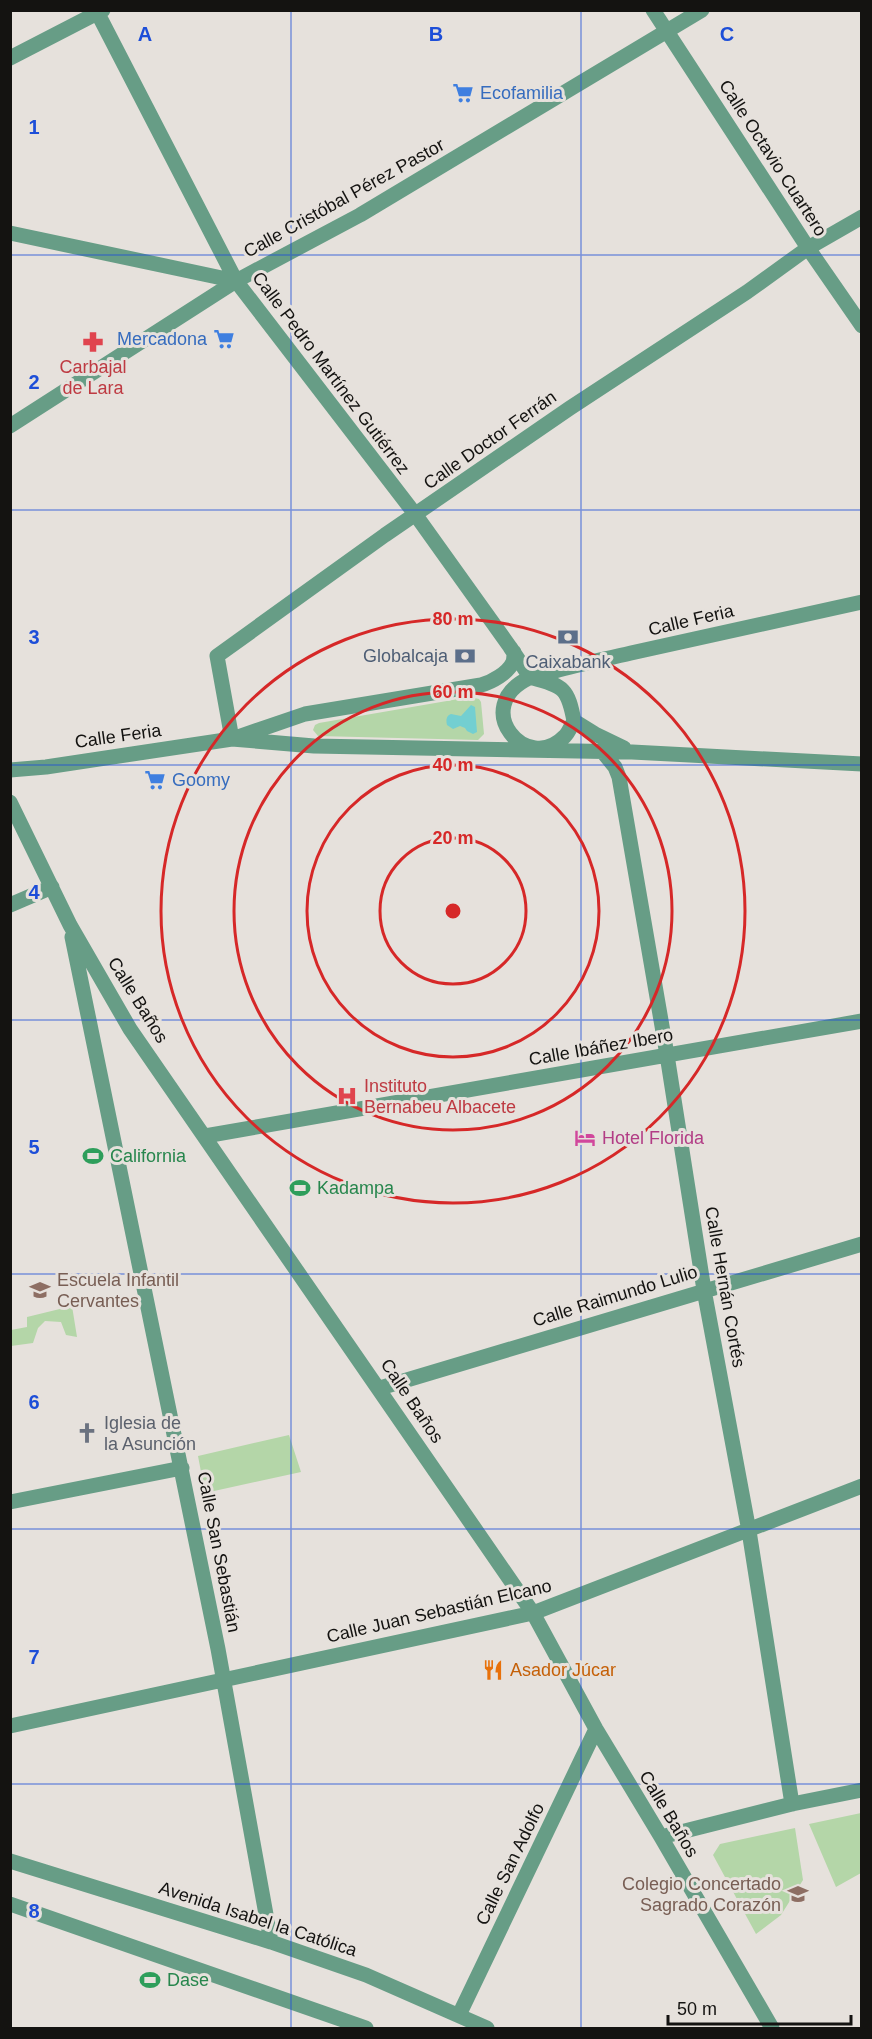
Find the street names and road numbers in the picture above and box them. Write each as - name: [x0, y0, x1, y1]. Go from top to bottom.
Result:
- street label: Calle Octavio Cuartero: [715, 76, 831, 240]
- street label: Calle Cristóbal Pérez Pastor: [240, 134, 448, 262]
- street label: Calle Pedro Martínez Gutiérrez: [248, 268, 414, 478]
- street label: Calle Doctor Ferrán: [420, 387, 560, 493]
- street label: Calle Feria: [646, 600, 737, 640]
- street label: Calle Feria: [74, 720, 163, 752]
- street label: Calle Baños: [104, 954, 172, 1046]
- street label: Calle Ibáñez Ibero: [527, 1024, 675, 1070]
- street label: Calle Hernán Cortés: [701, 1205, 749, 1369]
- street label: Calle Raimundo Lulio: [530, 1261, 700, 1331]
- street label: Calle Baños: [377, 1355, 447, 1447]
- street label: Calle San Sebastián: [194, 1470, 244, 1634]
- street label: Calle Juan Sebastián Elcano: [325, 1575, 553, 1647]
- street label: Calle Baños: [635, 1767, 703, 1861]
- street label: Calle San Adolfo: [472, 1800, 548, 1928]
- street label: Avenida Isabel la Católica: [157, 1878, 360, 1961]

